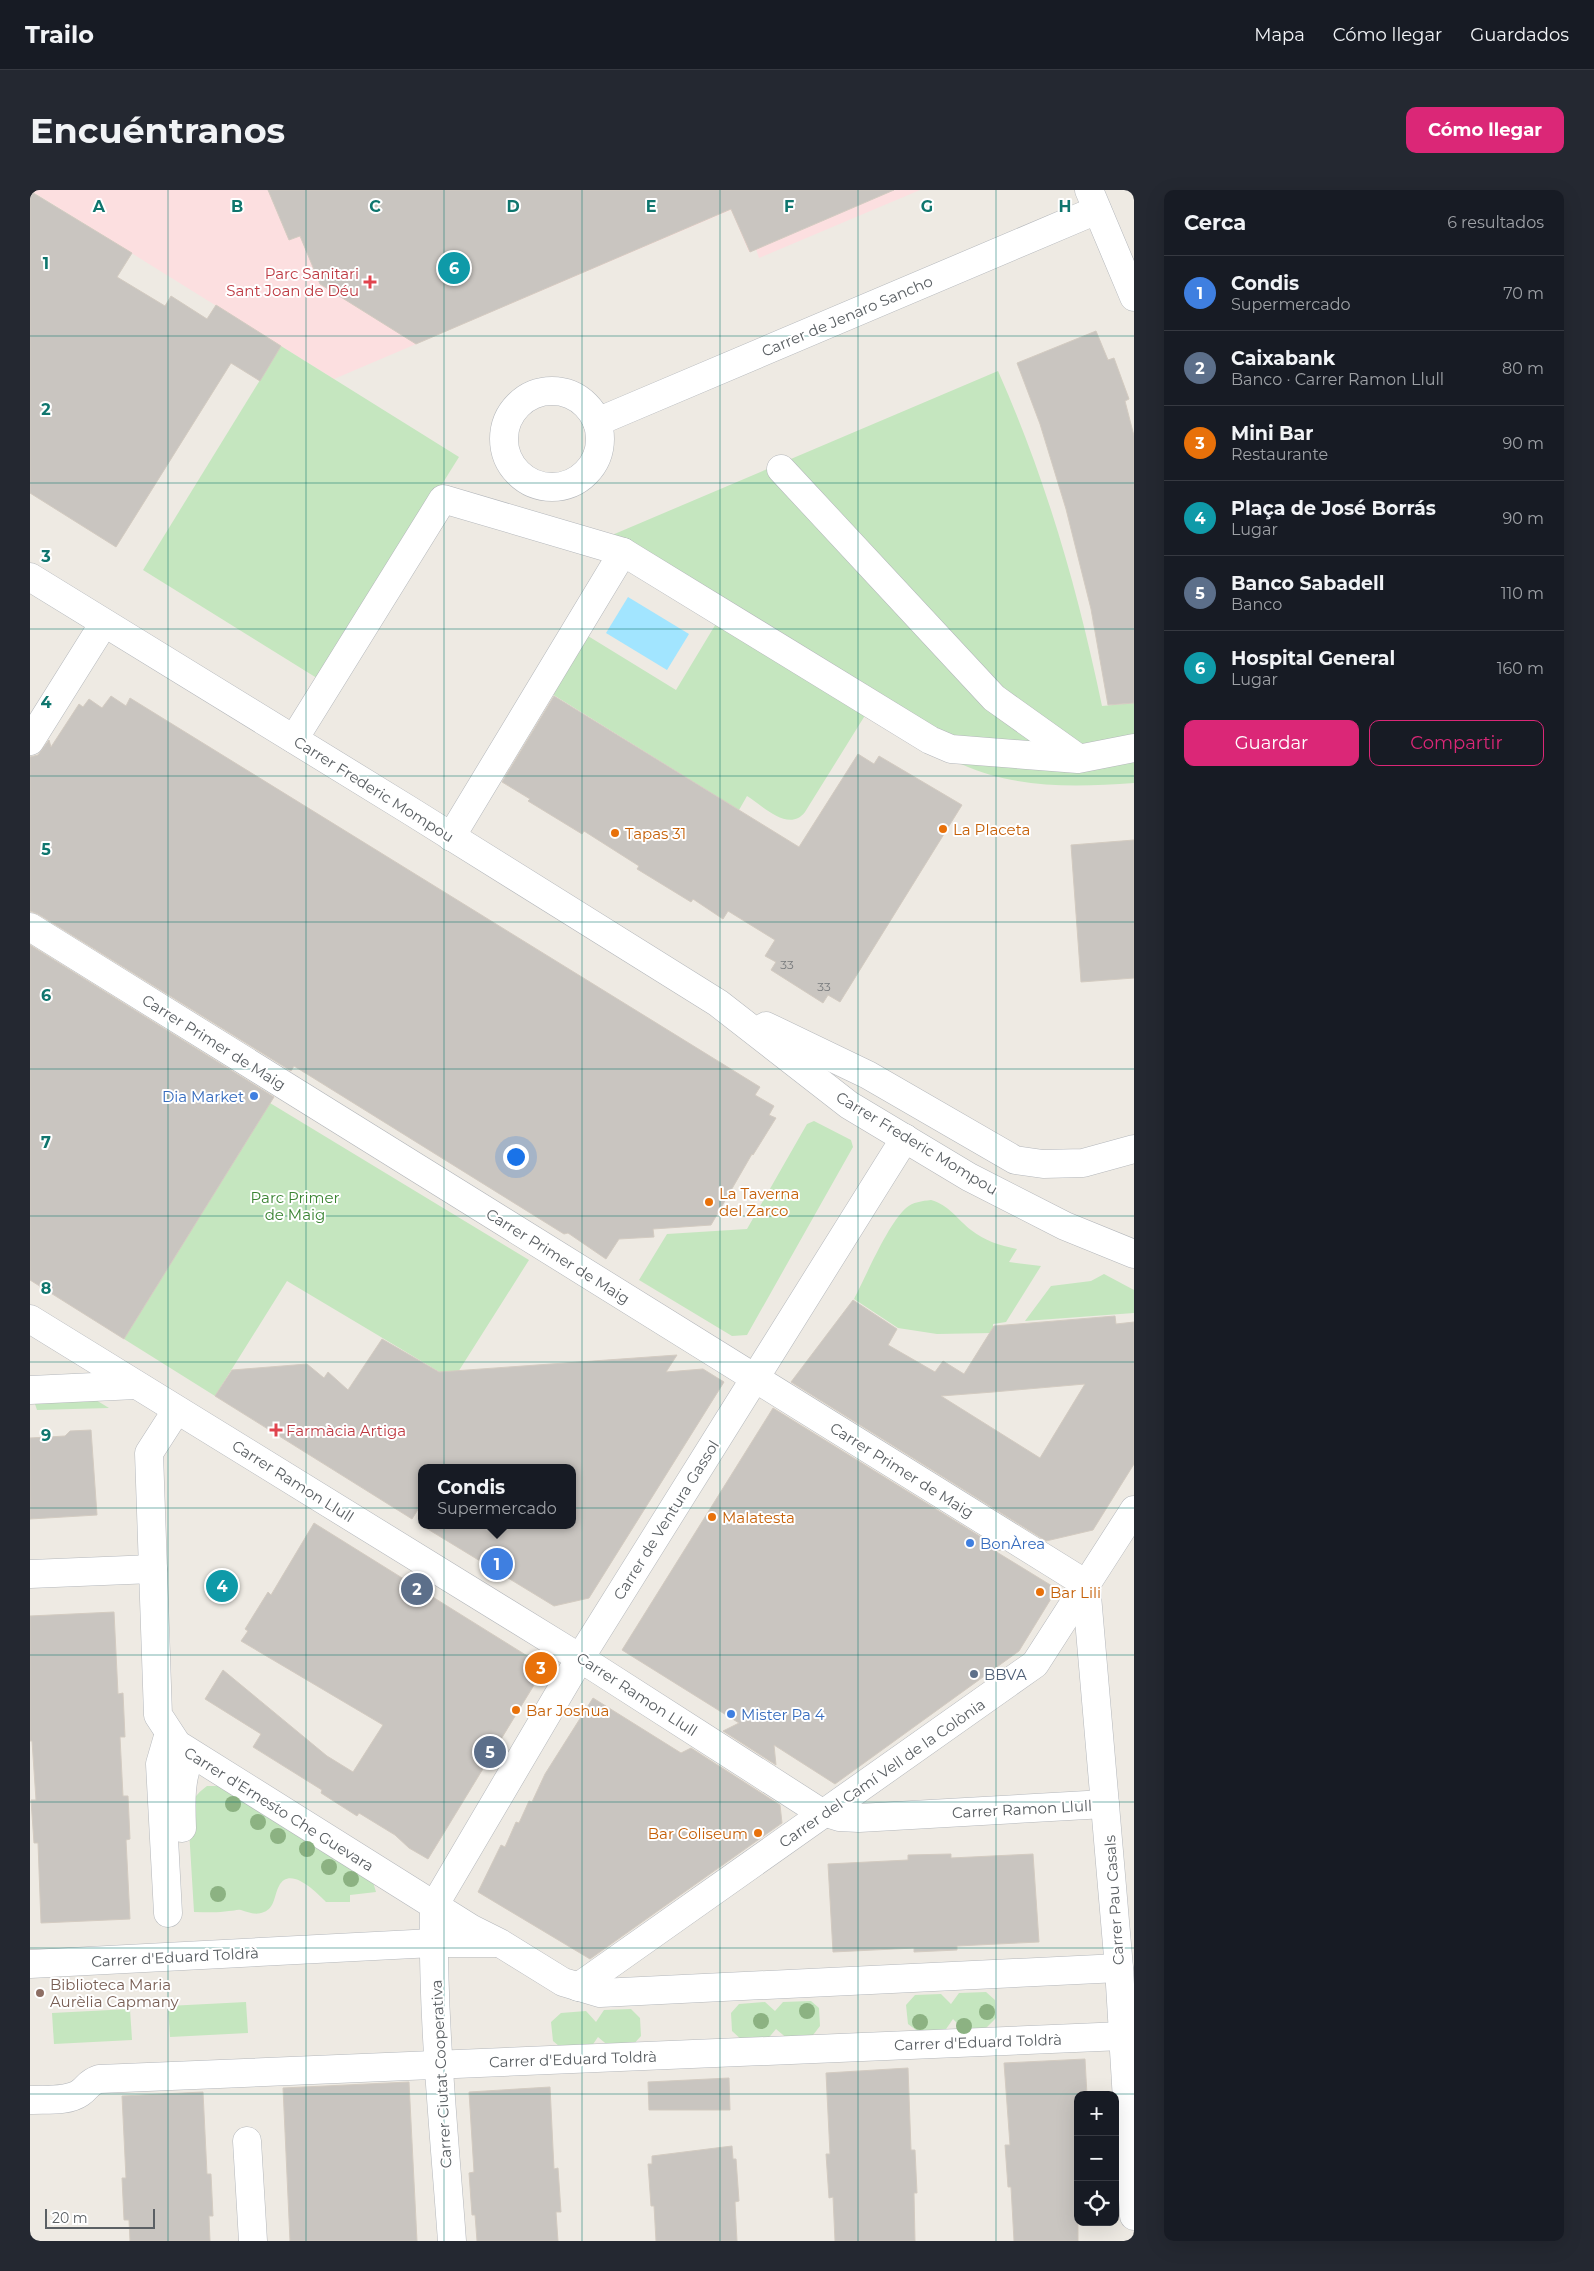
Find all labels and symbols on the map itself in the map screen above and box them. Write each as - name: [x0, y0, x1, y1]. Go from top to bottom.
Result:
- text: A: [92, 197, 106, 216]
- text: B: [231, 197, 243, 216]
- text: C: [369, 197, 381, 216]
- text: D: [506, 197, 520, 216]
- text: E: [646, 197, 656, 216]
- text: F: [784, 197, 794, 216]
- text: G: [921, 197, 933, 216]
- text: H: [1059, 197, 1071, 216]
- pin: 6: [438, 249, 470, 287]
- text: 1: [43, 254, 49, 273]
- place label: Parc Sanitari Sant Joan de Déu: [226, 264, 359, 300]
- street label: Carrer de Jenaro Sancho: [759, 271, 935, 361]
- marker: Parc Sanitari Sant Joan de Déu: [363, 275, 377, 289]
- text: 2: [41, 400, 51, 419]
- text: 3: [40, 547, 51, 566]
- text: 4: [40, 693, 52, 712]
- street label: Carrer Frederic Mompou: [290, 732, 458, 846]
- place label: La Placeta: [953, 820, 1030, 839]
- marker: La Placeta: [937, 823, 949, 835]
- place label: Tapas 31: [625, 824, 686, 843]
- marker: Tapas 31: [609, 827, 621, 839]
- text: 5: [41, 840, 51, 859]
- house number: 33: [780, 957, 794, 972]
- house number: 33: [817, 979, 831, 994]
- text: 6: [41, 986, 51, 1005]
- street label: Carrer Primer de Maig: [139, 990, 289, 1094]
- place label: Dia Market: [162, 1087, 244, 1106]
- street label: Carrer Frederic Mompou: [833, 1087, 1001, 1199]
- marker: Dia Market: [248, 1090, 260, 1102]
- text: 7: [41, 1133, 51, 1152]
- your location: [503, 1144, 529, 1170]
- place label: La Taverna del Zarco: [719, 1184, 799, 1220]
- park label: Parc Primer de Maig: [251, 1188, 339, 1224]
- marker: La Taverna del Zarco: [703, 1196, 715, 1208]
- street label: Carrer Primer de Maig: [483, 1204, 633, 1308]
- text: 8: [41, 1279, 51, 1298]
- street label: Carrer Primer de Maig: [827, 1418, 977, 1522]
- place label: Farmàcia Artiga: [286, 1421, 406, 1440]
- marker: Farmàcia Artiga: [270, 1424, 282, 1436]
- text: 9: [41, 1426, 51, 1445]
- street label: Carrer Ramon Llull: [229, 1436, 357, 1526]
- street label: Carrer de Ventura Gassol: [609, 1437, 723, 1603]
- place label: Malatesta: [722, 1508, 795, 1527]
- marker: Malatesta: [706, 1511, 718, 1523]
- place label: BonÀrea: [980, 1534, 1045, 1553]
- marker: BonÀrea: [964, 1537, 976, 1549]
- pin: 1: [481, 1545, 513, 1583]
- pin: 4: [206, 1567, 238, 1605]
- pin: 2: [401, 1570, 433, 1608]
- place label: Bar Lili: [1050, 1583, 1101, 1602]
- marker: Bar Lili: [1034, 1586, 1046, 1598]
- street label: Carrer Ramon Llull: [573, 1648, 701, 1740]
- pin: 3: [525, 1649, 557, 1687]
- place label: BBVA: [984, 1665, 1027, 1684]
- marker: BBVA: [968, 1668, 980, 1680]
- street label: Carrer del Camí Vell de la Colònia: [775, 1694, 989, 1852]
- place label: Bar Joshua: [526, 1701, 609, 1720]
- marker: Bar Joshua: [510, 1704, 522, 1716]
- place label: Mister Pa 4: [741, 1705, 825, 1724]
- marker: Mister Pa 4: [725, 1708, 737, 1720]
- pin: 5: [474, 1733, 506, 1771]
- street label: Carrer d'Ernesto Che Guevara: [181, 1743, 377, 1875]
- street label: Carrer Ramon Llull: [952, 1796, 1092, 1822]
- place label: Bar Coliseum: [648, 1824, 748, 1843]
- marker: Bar Coliseum: [752, 1827, 764, 1839]
- street label: Carrer Pau Casals: [1100, 1834, 1128, 1966]
- street label: Carrer d'Eduard Toldrà: [91, 1943, 259, 1971]
- place label: Biblioteca Maria Aurèlia Capmany: [50, 1975, 180, 2011]
- street label: Carrer Ciutat Cooperativa: [427, 1979, 455, 2169]
- marker: Biblioteca Maria Aurèlia Capmany: [34, 1987, 46, 1999]
- street label: Carrer d'Eduard Toldrà: [894, 2030, 1062, 2054]
- street label: Carrer d'Eduard Toldrà: [489, 2047, 657, 2071]
- scale bar: [45, 2206, 155, 2229]

